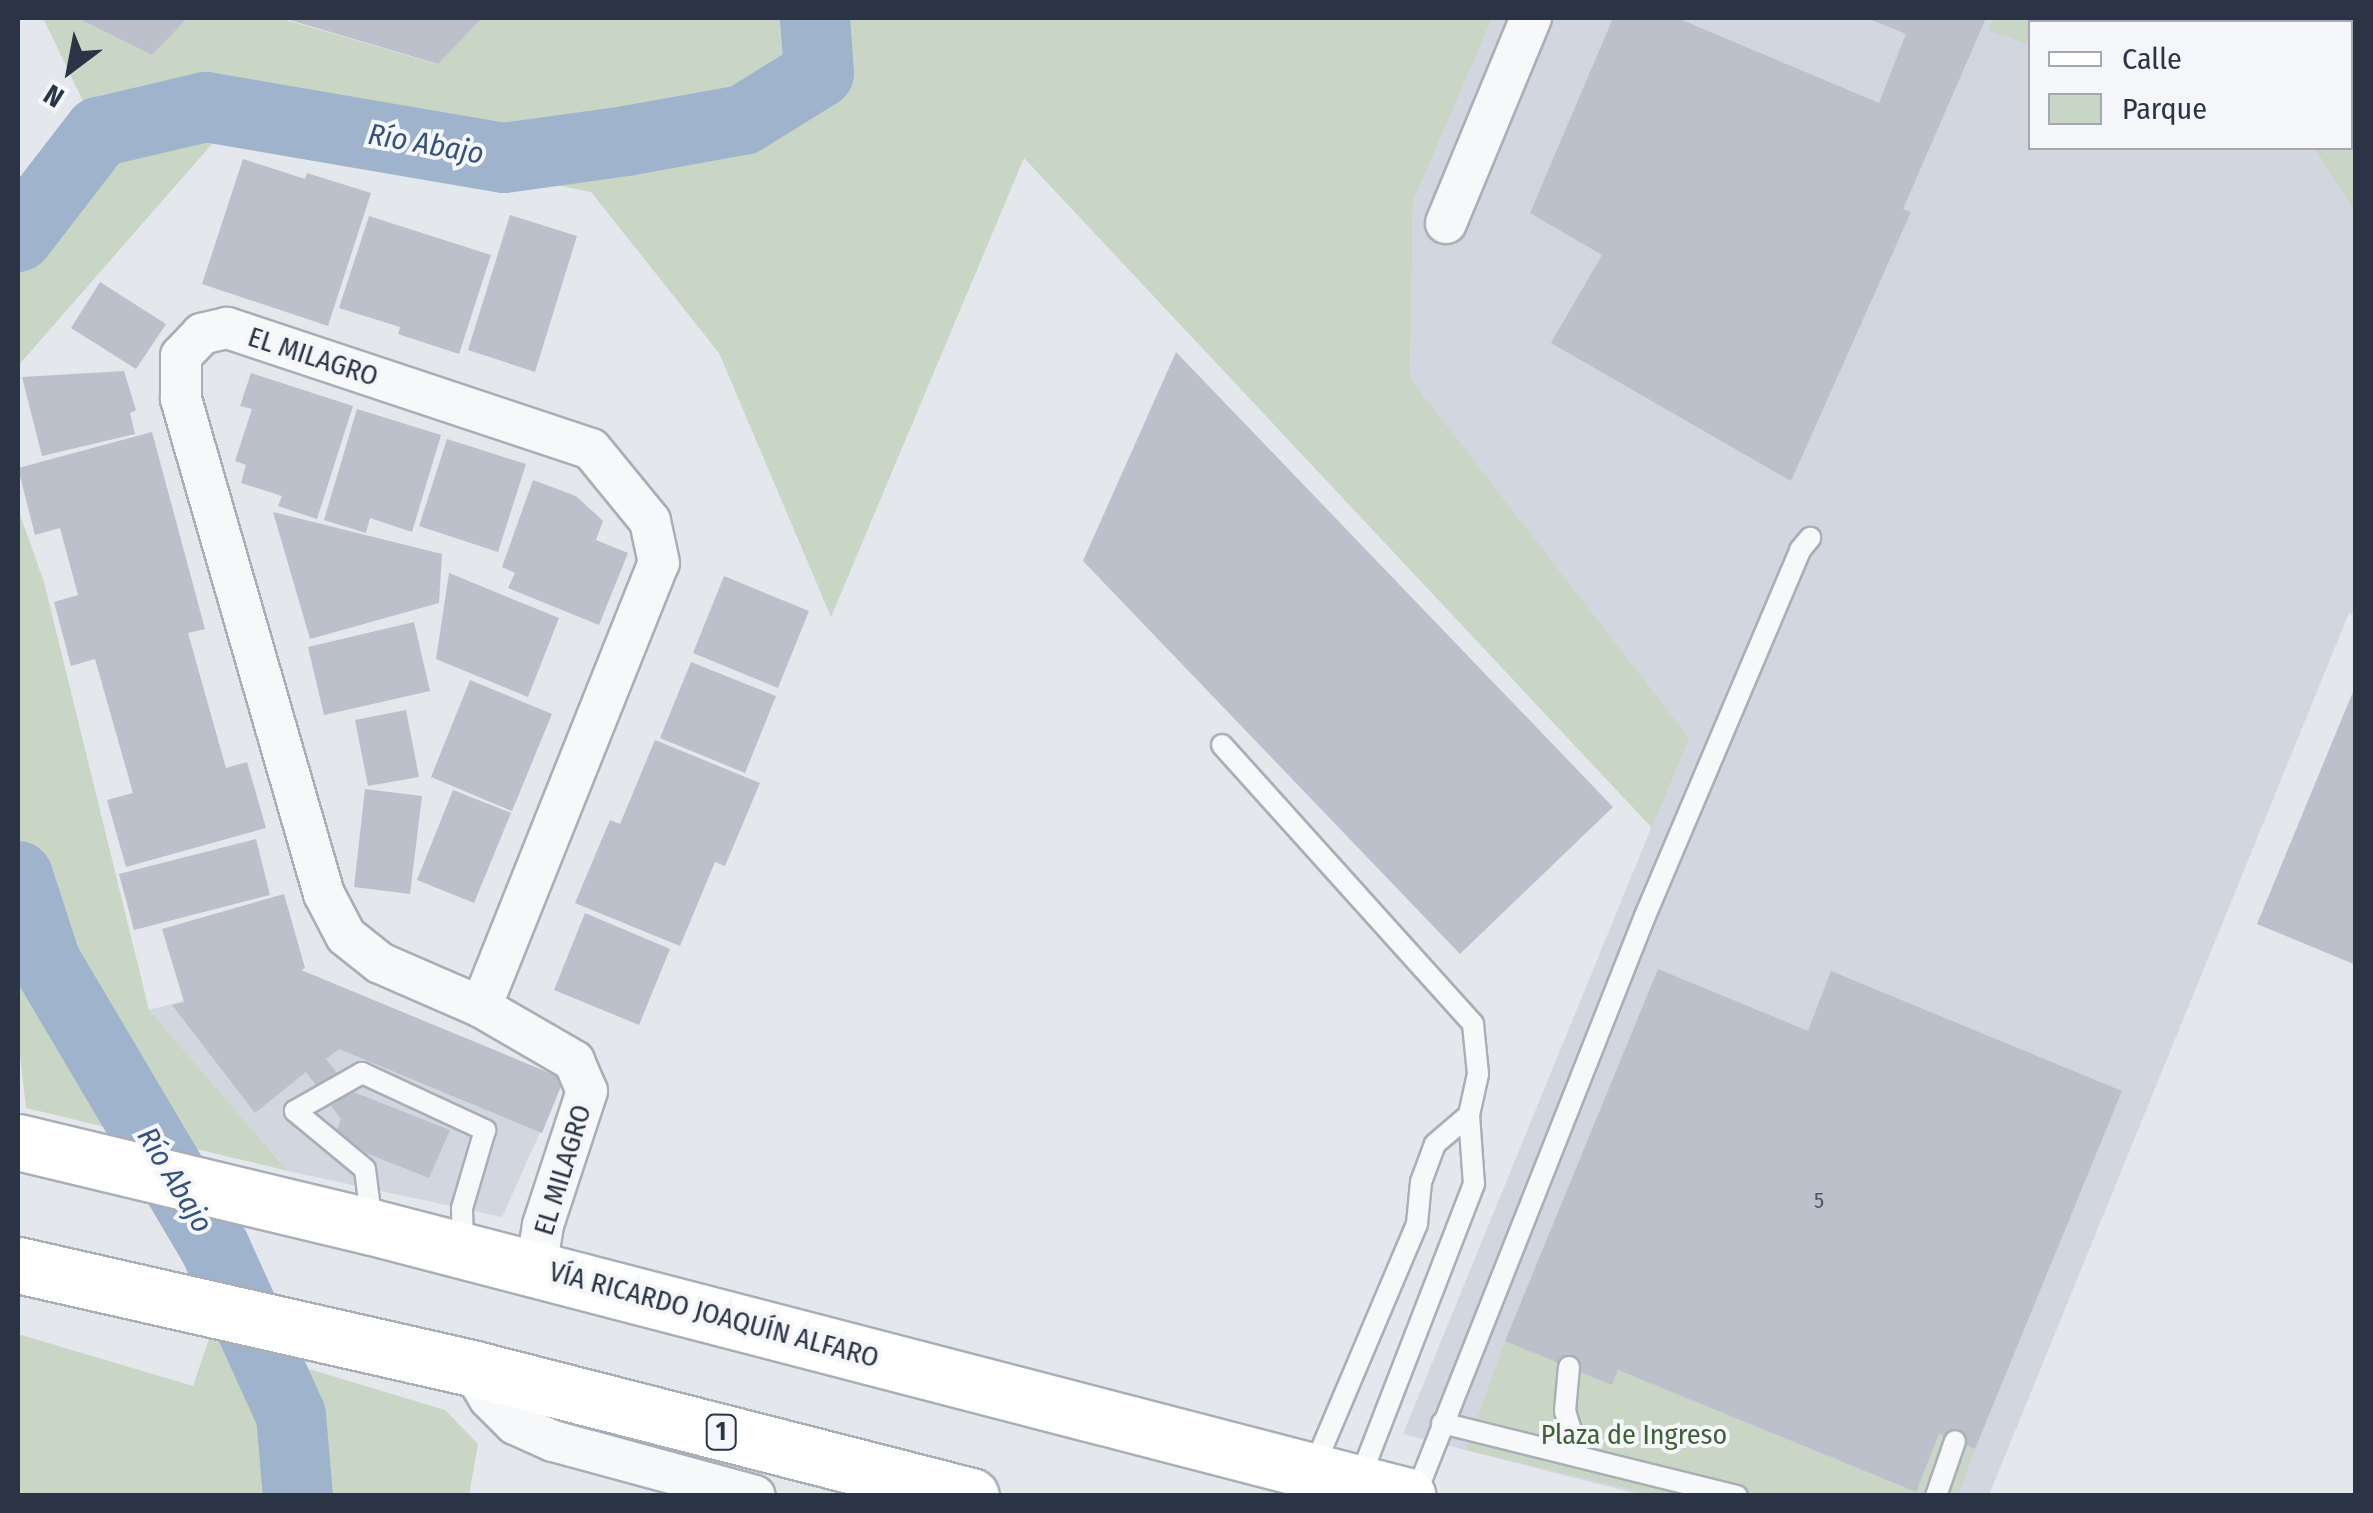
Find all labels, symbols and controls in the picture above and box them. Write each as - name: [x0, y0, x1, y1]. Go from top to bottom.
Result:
- north arrow: [20, 20, 120, 120]
- legend: [2028, 20, 2353, 150]
- text: Calle: [2122, 41, 2182, 77]
- text: N: [38, 77, 70, 114]
- text: Parque: [2122, 91, 2207, 127]
- water label: Río Abajo: [365, 116, 487, 172]
- street label: EL MILAGRO: [244, 320, 382, 394]
- street label: EL MILAGRO: [527, 1101, 599, 1239]
- water label: Río Abajo: [130, 1121, 220, 1239]
- house number: 5: [1814, 1188, 1824, 1214]
- street label: VÍA RICARDO JOAQUÍN ALFARO: [546, 1255, 882, 1375]
- road number: 1: [704, 1412, 738, 1452]
- park label: Plaza de Ingreso: [1541, 1418, 1727, 1452]

